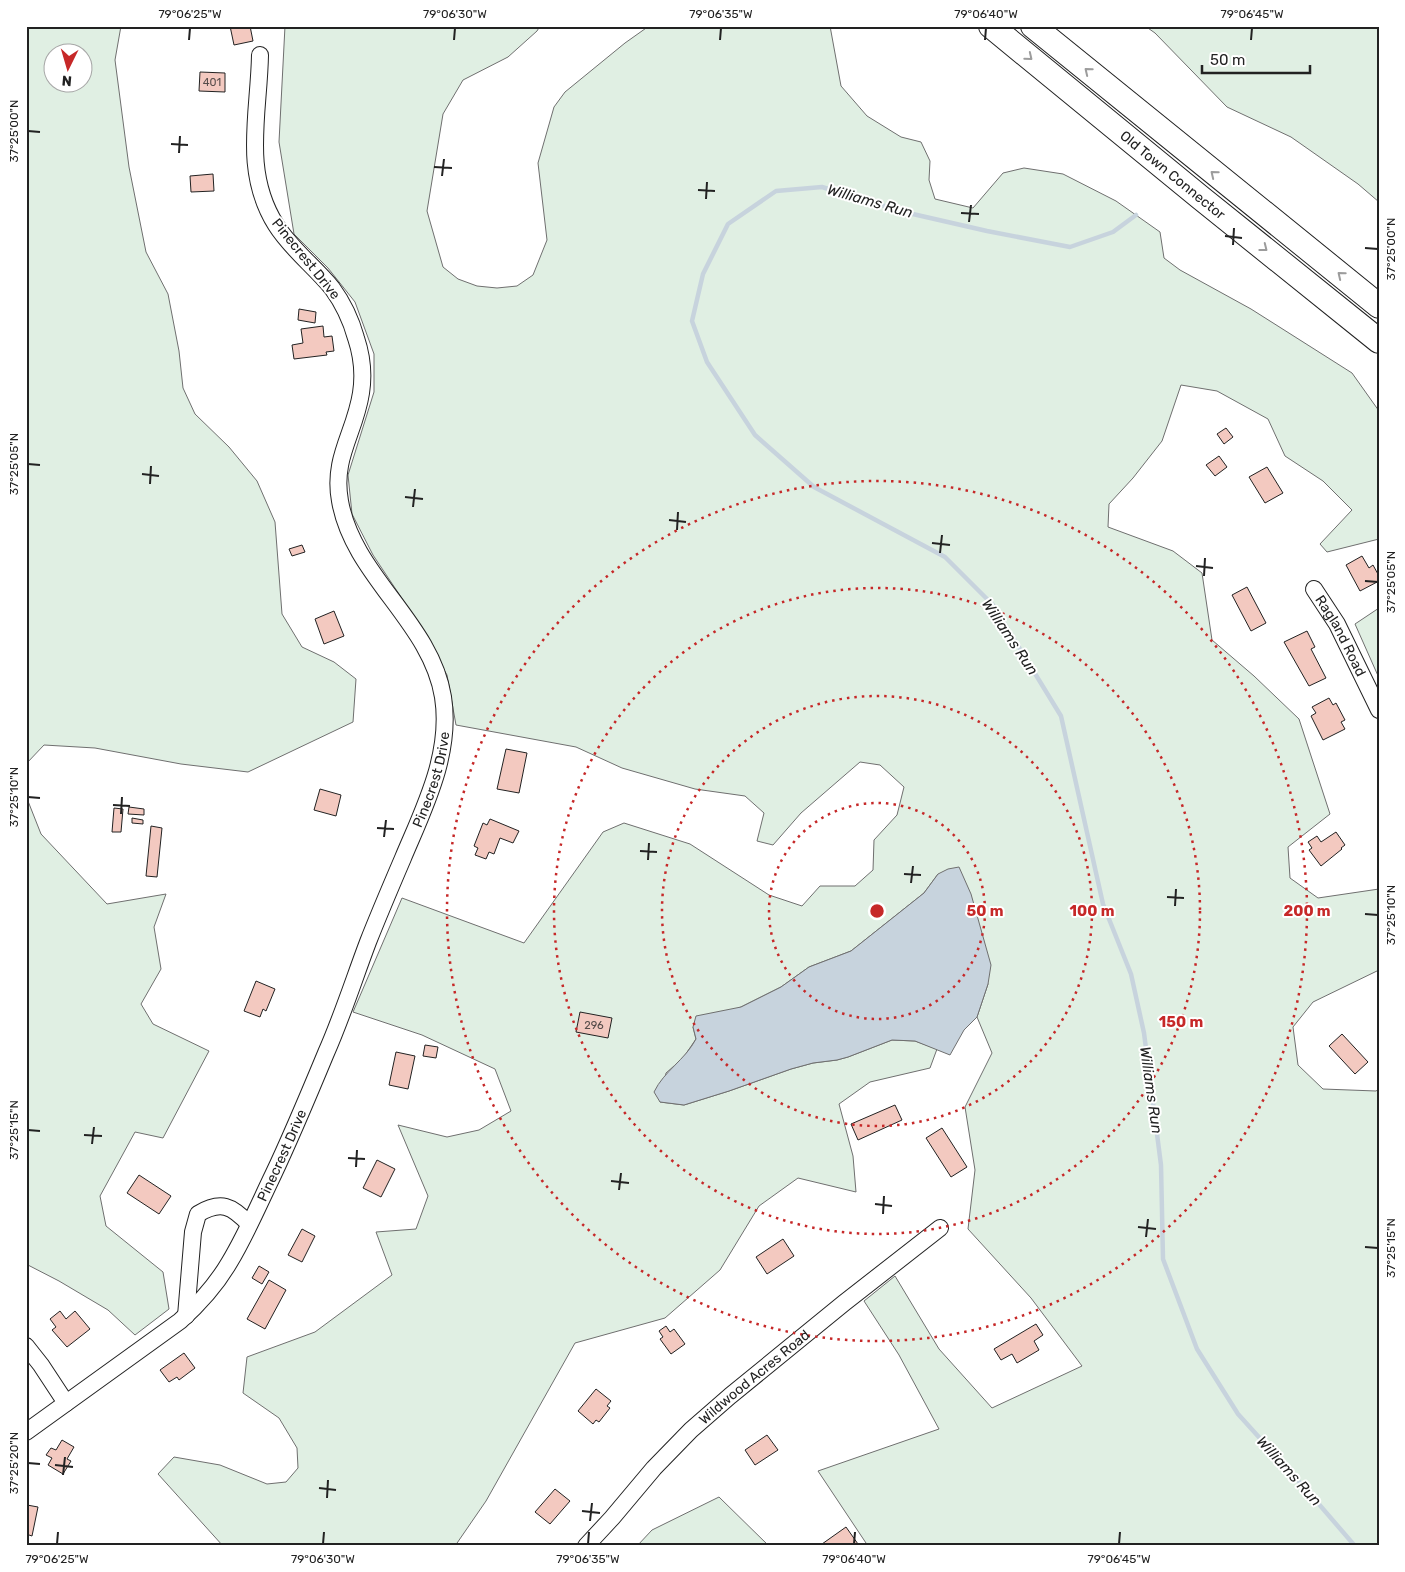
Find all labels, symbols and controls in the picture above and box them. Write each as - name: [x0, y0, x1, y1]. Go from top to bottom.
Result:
- text: 79°06'25"W: [158, 7, 222, 21]
- text: 79°06'30"W: [423, 7, 487, 21]
- text: 79°06'35"W: [689, 7, 753, 21]
- text: 79°06'40"W: [954, 7, 1018, 21]
- text: 79°06'45"W: [1220, 7, 1284, 21]
- north arrow: [42, 42, 92, 92]
- scale bar: [1202, 42, 1310, 74]
- text: 50 m: [1210, 51, 1245, 69]
- one-way arrow: [1023, 52, 1032, 60]
- one-way arrow: [1084, 68, 1093, 77]
- text: N: [61, 72, 73, 89]
- house number: 401: [203, 76, 221, 89]
- text: 37°25'00"N: [7, 100, 21, 162]
- street label: Old Town Connector: [1117, 127, 1229, 223]
- one-way arrow: [1211, 171, 1220, 179]
- water label: Williams Run: [825, 180, 915, 222]
- street label: Pinecrest Drive: [268, 215, 344, 303]
- text: 37°25'00"N: [1384, 218, 1398, 280]
- one-way arrow: [1258, 243, 1267, 252]
- one-way arrow: [1338, 273, 1347, 281]
- text: 37°25'05"N: [7, 433, 21, 495]
- text: 37°25'05"N: [1384, 551, 1398, 613]
- street label: Ragland Road: [1312, 592, 1370, 679]
- water label: Williams Run: [978, 596, 1042, 678]
- street label: Pinecrest Drive: [409, 731, 453, 830]
- text: 37°25'10"N: [7, 767, 21, 827]
- text: 37°25'10"N: [1384, 885, 1398, 945]
- centre of rings: [868, 902, 886, 920]
- text: 50 m: [967, 902, 1003, 920]
- text: 100 m: [1070, 902, 1114, 920]
- text: 200 m: [1283, 902, 1331, 920]
- text: 150 m: [1159, 1013, 1203, 1031]
- house number: 296: [584, 1019, 604, 1032]
- water label: Williams Run: [1136, 1045, 1166, 1135]
- text: 37°25'15"N: [7, 1100, 21, 1160]
- street label: Pinecrest Drive: [253, 1107, 310, 1204]
- text: 37°25'15"N: [1384, 1218, 1398, 1278]
- street label: Wildwood Acres Road: [695, 1326, 813, 1428]
- text: 37°25'20"N: [7, 1432, 21, 1494]
- water label: Williams Run: [1253, 1432, 1325, 1510]
- text: 79°06'25"W: [25, 1552, 89, 1566]
- text: 79°06'30"W: [291, 1552, 355, 1566]
- text: 79°06'35"W: [556, 1552, 620, 1566]
- text: 79°06'40"W: [822, 1552, 886, 1566]
- text: 79°06'45"W: [1087, 1552, 1151, 1566]

